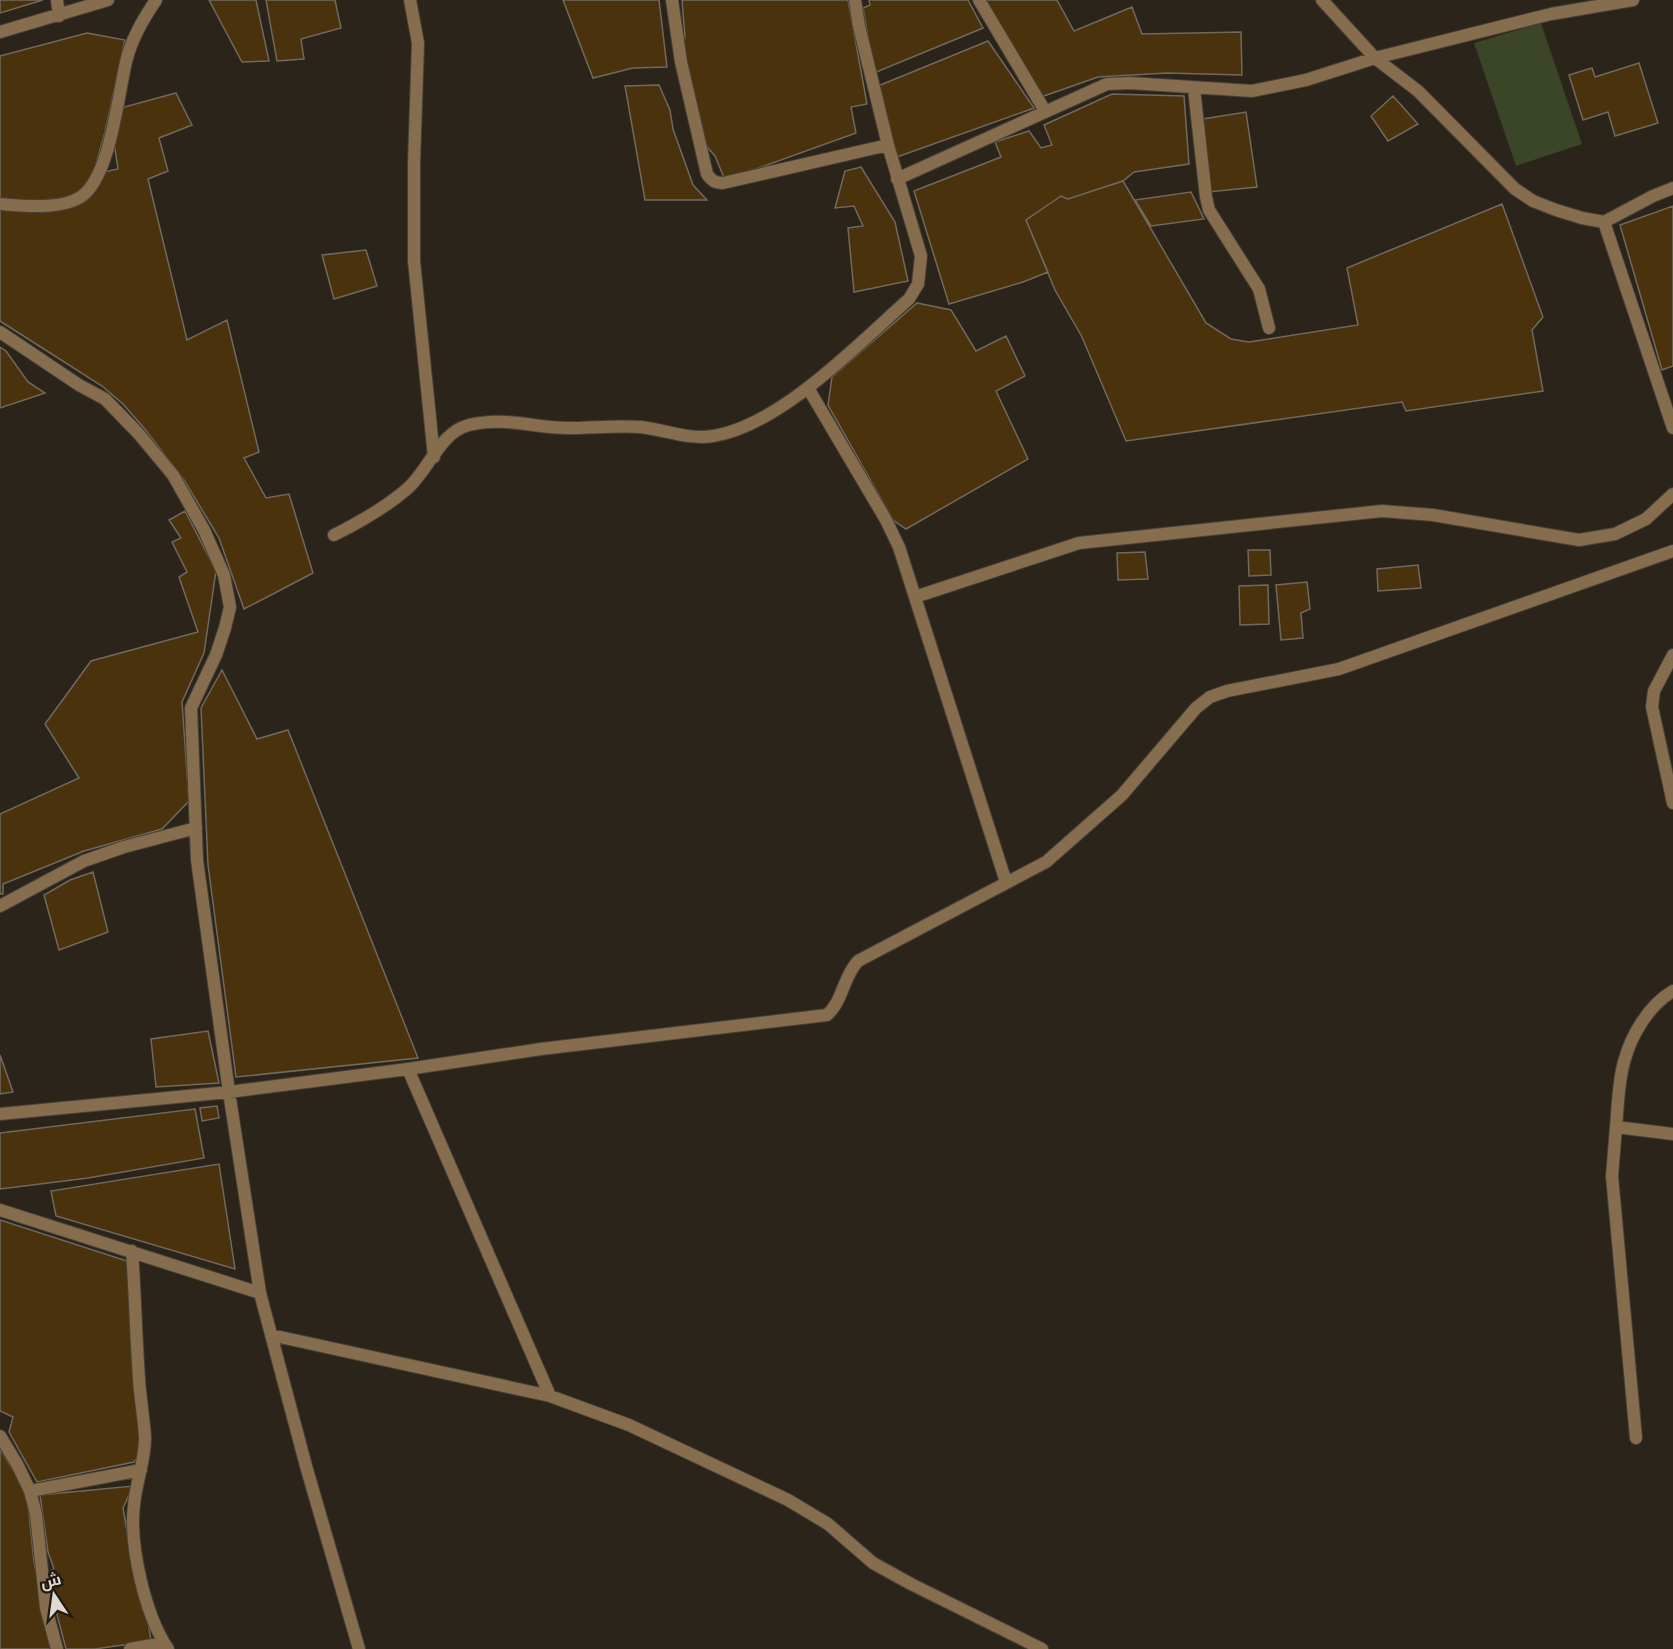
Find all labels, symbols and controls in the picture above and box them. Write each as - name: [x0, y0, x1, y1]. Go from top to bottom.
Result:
- north arrow: [24, 1565, 84, 1625]
- text: ش: [38, 1568, 63, 1592]

